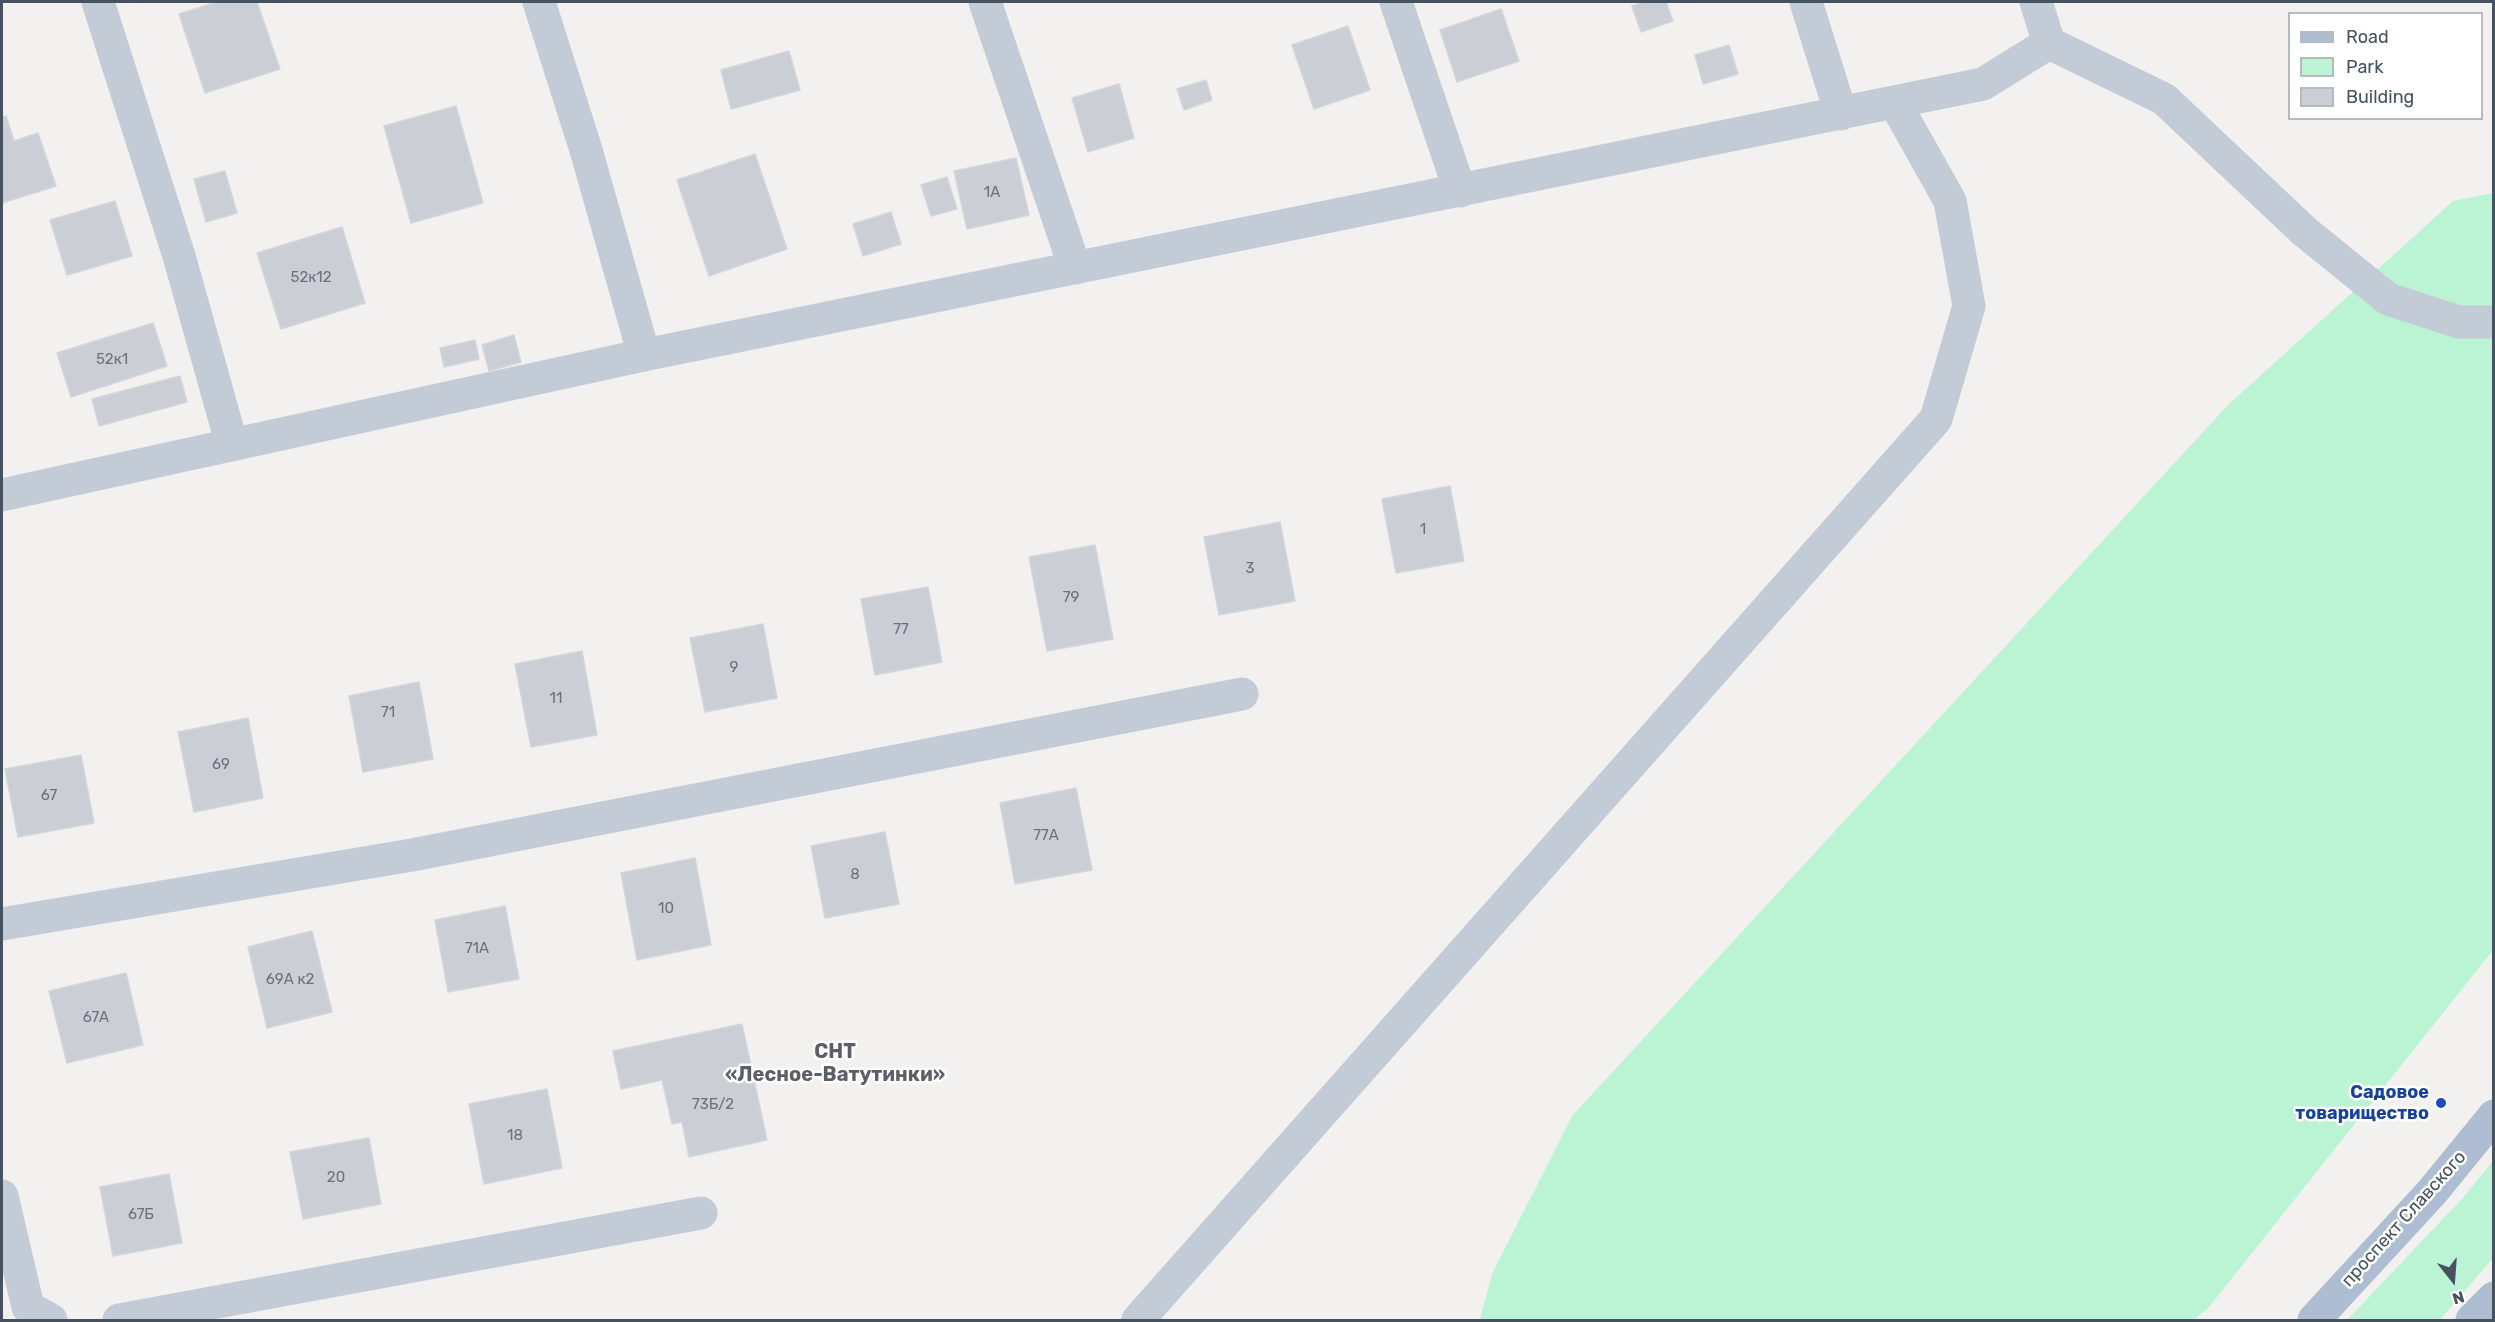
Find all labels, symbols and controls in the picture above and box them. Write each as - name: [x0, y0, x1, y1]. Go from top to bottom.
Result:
- legend: [2288, 12, 2483, 120]
- text: Road: [2346, 26, 2389, 48]
- text: Park: [2346, 56, 2383, 78]
- text: Building: [2346, 86, 2414, 108]
- house number: 1А: [984, 184, 1000, 202]
- house number: 52к12: [291, 269, 331, 287]
- house number: 52к1: [96, 351, 128, 369]
- house number: 1: [1420, 521, 1426, 539]
- house number: 3: [1245, 560, 1255, 578]
- house number: 79: [1063, 589, 1079, 607]
- house number: 77: [893, 621, 909, 639]
- house number: 9: [730, 659, 738, 677]
- house number: 11: [550, 690, 562, 708]
- house number: 71: [381, 704, 395, 722]
- house number: 69: [212, 756, 230, 774]
- house number: 67: [41, 787, 57, 805]
- house number: 77А: [1033, 827, 1059, 845]
- house number: 8: [850, 866, 860, 884]
- house number: 10: [658, 900, 674, 918]
- house number: 71А: [465, 940, 489, 958]
- house number: 69А к2: [266, 971, 314, 989]
- house number: 67А: [83, 1009, 109, 1027]
- district label: СНТ «Лесное-Ватутинки»: [725, 1040, 945, 1087]
- place label: Садовое товарищество: [2295, 1082, 2429, 1124]
- house number: 73Б/2: [692, 1096, 734, 1114]
- marker: Садовое товарищество: [2434, 1096, 2448, 1110]
- house number: 18: [507, 1127, 523, 1145]
- street label: проспект Славского: [2337, 1147, 2471, 1291]
- house number: 20: [327, 1169, 345, 1187]
- house number: 67Б: [128, 1206, 154, 1224]
- north arrow: [2423, 1250, 2483, 1310]
- text: N: [2450, 1287, 2467, 1308]

